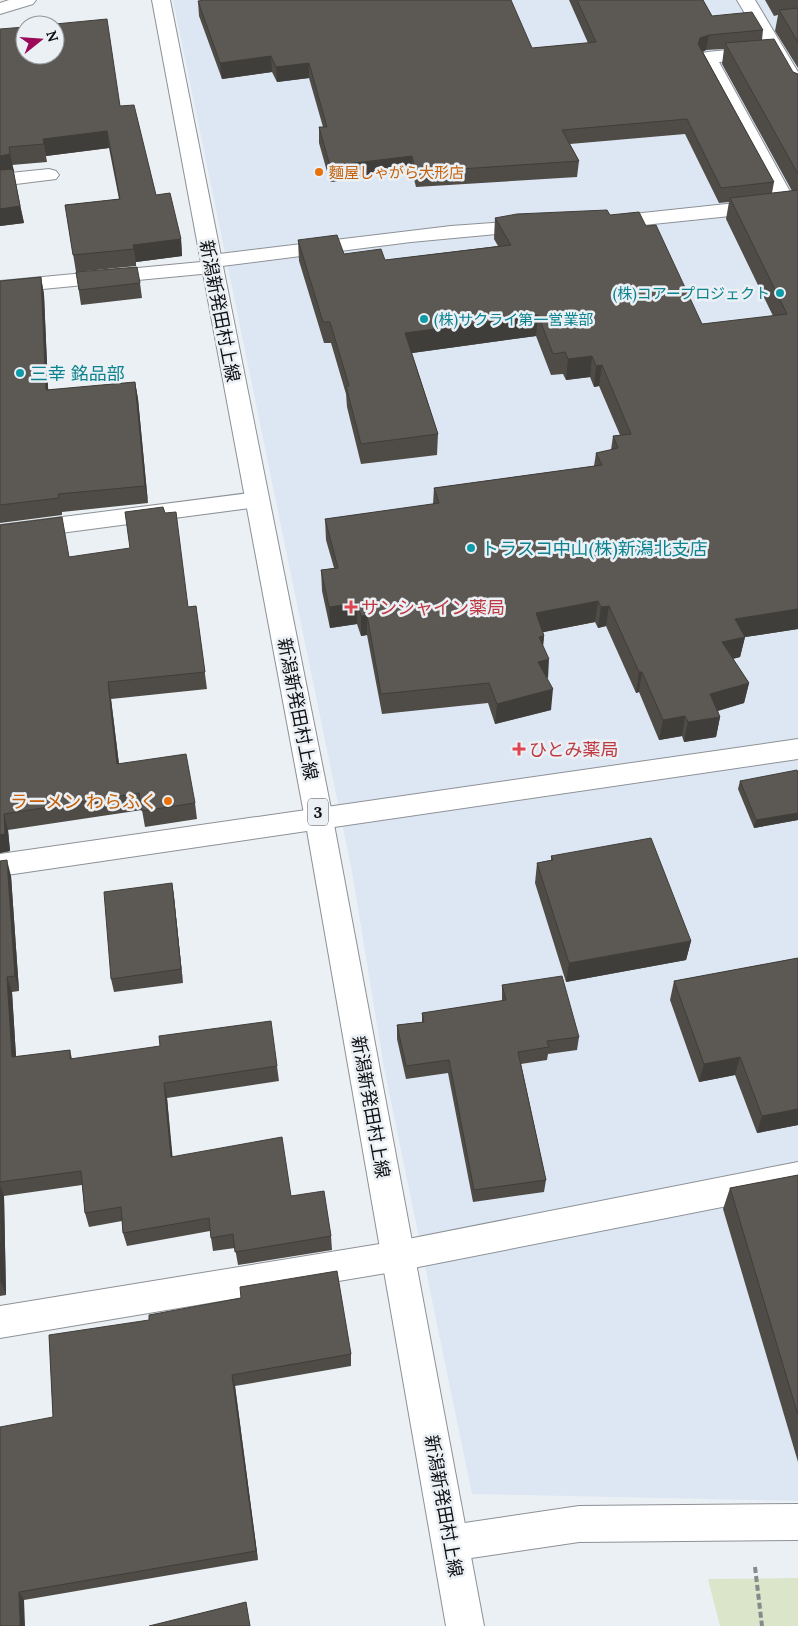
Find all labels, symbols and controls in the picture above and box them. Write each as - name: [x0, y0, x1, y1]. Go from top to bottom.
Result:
- north arrow: [15, 15, 65, 65]
- text: N: [42, 28, 63, 44]
- place label: 麵屋しゃがら大形店: [329, 163, 464, 182]
- marker: 麵屋しゃがら大形店: [313, 166, 325, 178]
- street label: 新潟新発田村上線: [195, 238, 245, 384]
- place label: (株)コアープロジェクト: [613, 284, 770, 304]
- marker: (株)コアープロジェクト: [774, 287, 786, 299]
- place label: (株)サクライ第一営業部: [434, 310, 593, 330]
- marker: (株)サクライ第一営業部: [418, 313, 430, 325]
- place label: 三幸 銘品部: [30, 362, 125, 385]
- marker: 三幸 銘品部: [14, 367, 26, 379]
- place label: トラスコ中山(株)新潟北支店: [481, 537, 708, 560]
- marker: トラスコ中山(株)新潟北支店: [465, 542, 477, 554]
- place label: サンシャイン薬局: [361, 596, 505, 619]
- marker: サンシャイン薬局: [345, 601, 357, 613]
- street label: 新潟新発田村上線: [273, 636, 323, 782]
- place label: ひとみ薬局: [529, 738, 618, 761]
- marker: ひとみ薬局: [513, 743, 525, 755]
- place label: ラーメン わらふく: [10, 790, 158, 813]
- marker: ラーメン わらふく: [162, 795, 174, 807]
- road number: 3: [308, 799, 328, 826]
- street label: 新潟新発田村上線: [347, 1034, 395, 1180]
- street label: 新潟新発田村上線: [420, 1433, 468, 1579]

